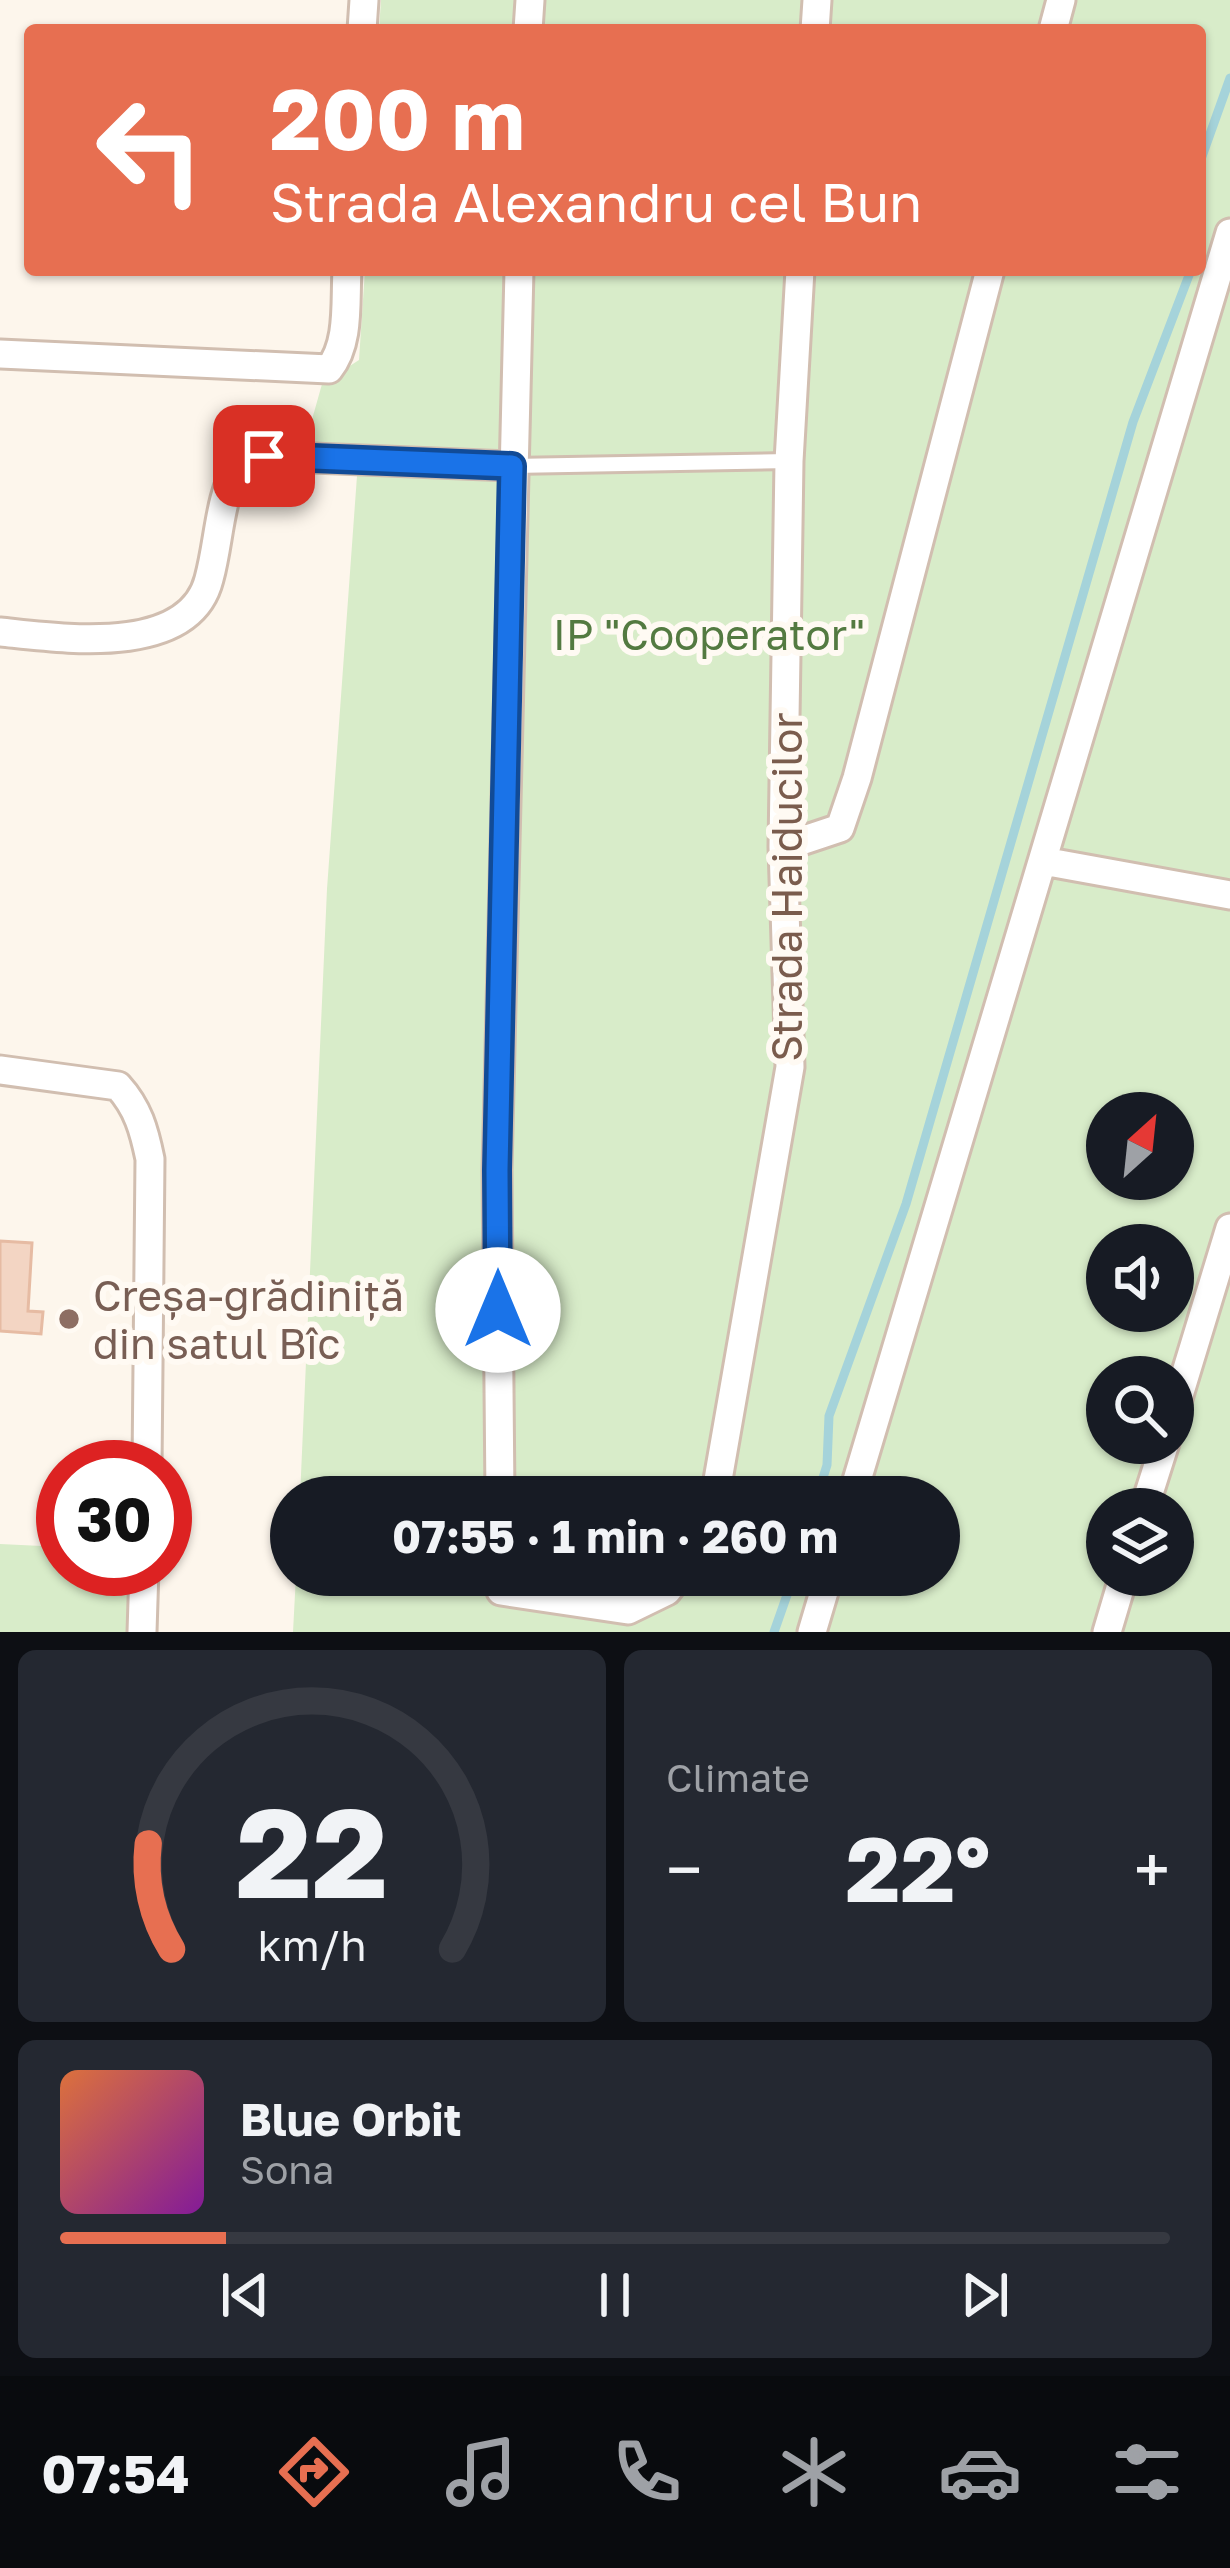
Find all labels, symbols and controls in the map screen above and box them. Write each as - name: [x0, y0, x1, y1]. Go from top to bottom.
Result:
- text: 200 m: [270, 68, 525, 168]
- icon: left: [72, 72, 228, 228]
- text: Strada Alexandru cel Bun: [270, 169, 922, 234]
- pin: [213, 405, 315, 507]
- icon: arrive: [231, 423, 297, 489]
- park label: IP "Cooperator": [553, 609, 865, 659]
- street label: Strada Haiducilor: [761, 712, 811, 1062]
- north arrow: [1086, 1092, 1194, 1200]
- map controls: [1086, 1092, 1194, 1596]
- button: sound: [1086, 1224, 1194, 1332]
- position arrow: [435, 1247, 561, 1373]
- place label: Creșa-grădiniță din satul Bîc: [93, 1270, 404, 1368]
- marker: Creșa-grădiniță din satul Bîc: [56, 1306, 82, 1332]
- button: search: [1086, 1356, 1194, 1464]
- speed limit sign: 30: [36, 1440, 192, 1596]
- button: layers: [1086, 1488, 1194, 1596]
- text: 07:55 · 1 min · 260 m: [392, 1509, 838, 1563]
- text: Climate: [666, 1754, 810, 1801]
- text: 22: [236, 1776, 388, 1925]
- text: 22°: [846, 1814, 990, 1922]
- text: −: [666, 1829, 702, 1909]
- text: +: [1134, 1829, 1170, 1909]
- text: km/h: [257, 1919, 367, 1970]
- text: Blue Orbit: [240, 2092, 462, 2146]
- text: Sona: [240, 2146, 334, 2193]
- icon: previous: [212, 2262, 278, 2328]
- icon: pause: [582, 2262, 648, 2328]
- icon: next: [952, 2262, 1018, 2328]
- icon: directions: [272, 2430, 356, 2514]
- icon: music: [439, 2430, 523, 2514]
- icon: phone: [605, 2430, 689, 2514]
- icon: climate: [772, 2430, 856, 2514]
- icon: car: [938, 2430, 1022, 2514]
- icon: filters: [1105, 2430, 1189, 2514]
- text: 07:54: [41, 2440, 190, 2505]

